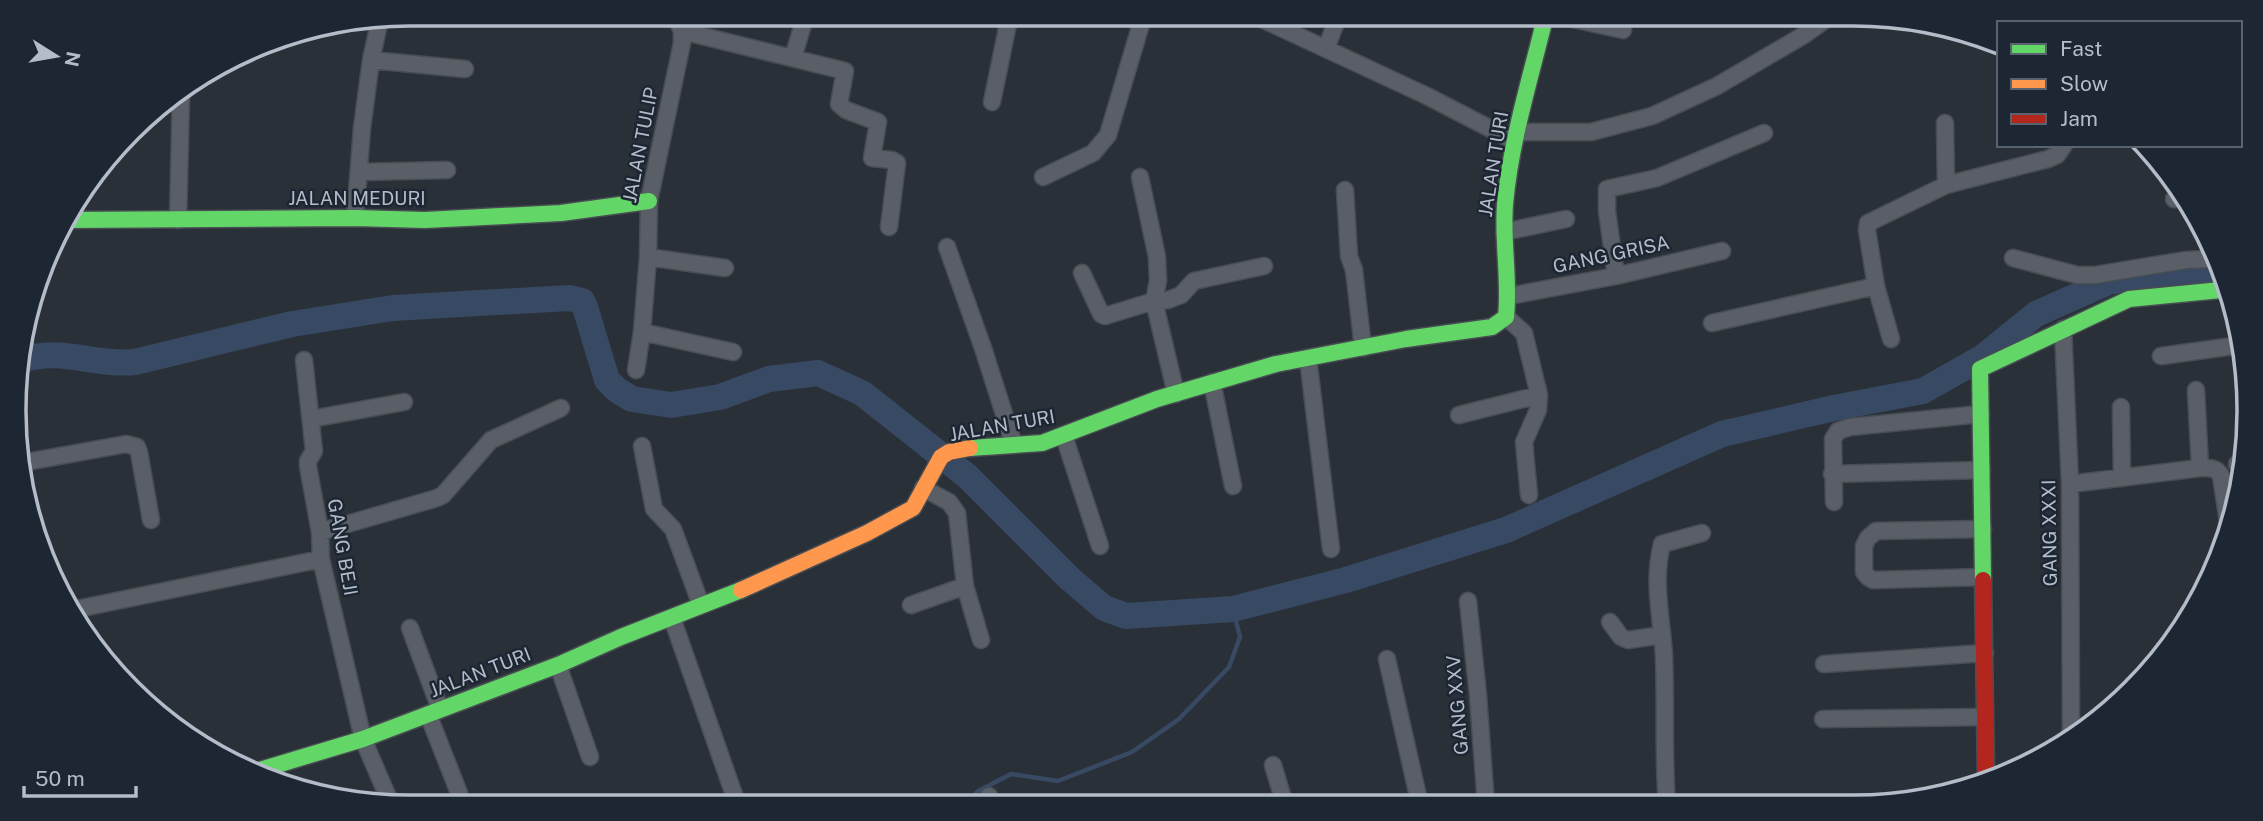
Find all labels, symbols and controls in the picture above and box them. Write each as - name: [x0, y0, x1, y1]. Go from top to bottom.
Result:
- north arrow: [21, 21, 91, 91]
- legend: [1997, 21, 2242, 147]
- text: Fast: [2060, 36, 2102, 61]
- text: N: [60, 50, 85, 69]
- text: Slow: [2060, 71, 2108, 96]
- street label: JALAN TULIP: [618, 86, 662, 204]
- text: Jam: [2060, 106, 2098, 131]
- street label: JALAN TURI: [1474, 110, 1512, 218]
- street label: JALAN MEDURI: [288, 187, 426, 209]
- street label: GANG GRISA: [1551, 231, 1671, 277]
- street label: JALAN TURI: [948, 405, 1056, 445]
- street label: GANG XXXI: [2037, 479, 2061, 587]
- street label: GANG BEJI: [324, 497, 362, 597]
- street label: JALAN TURI: [426, 643, 534, 701]
- street label: GANG XXV: [1442, 654, 1472, 756]
- scale bar: [24, 754, 136, 798]
- text: 50 m: [35, 766, 85, 791]

